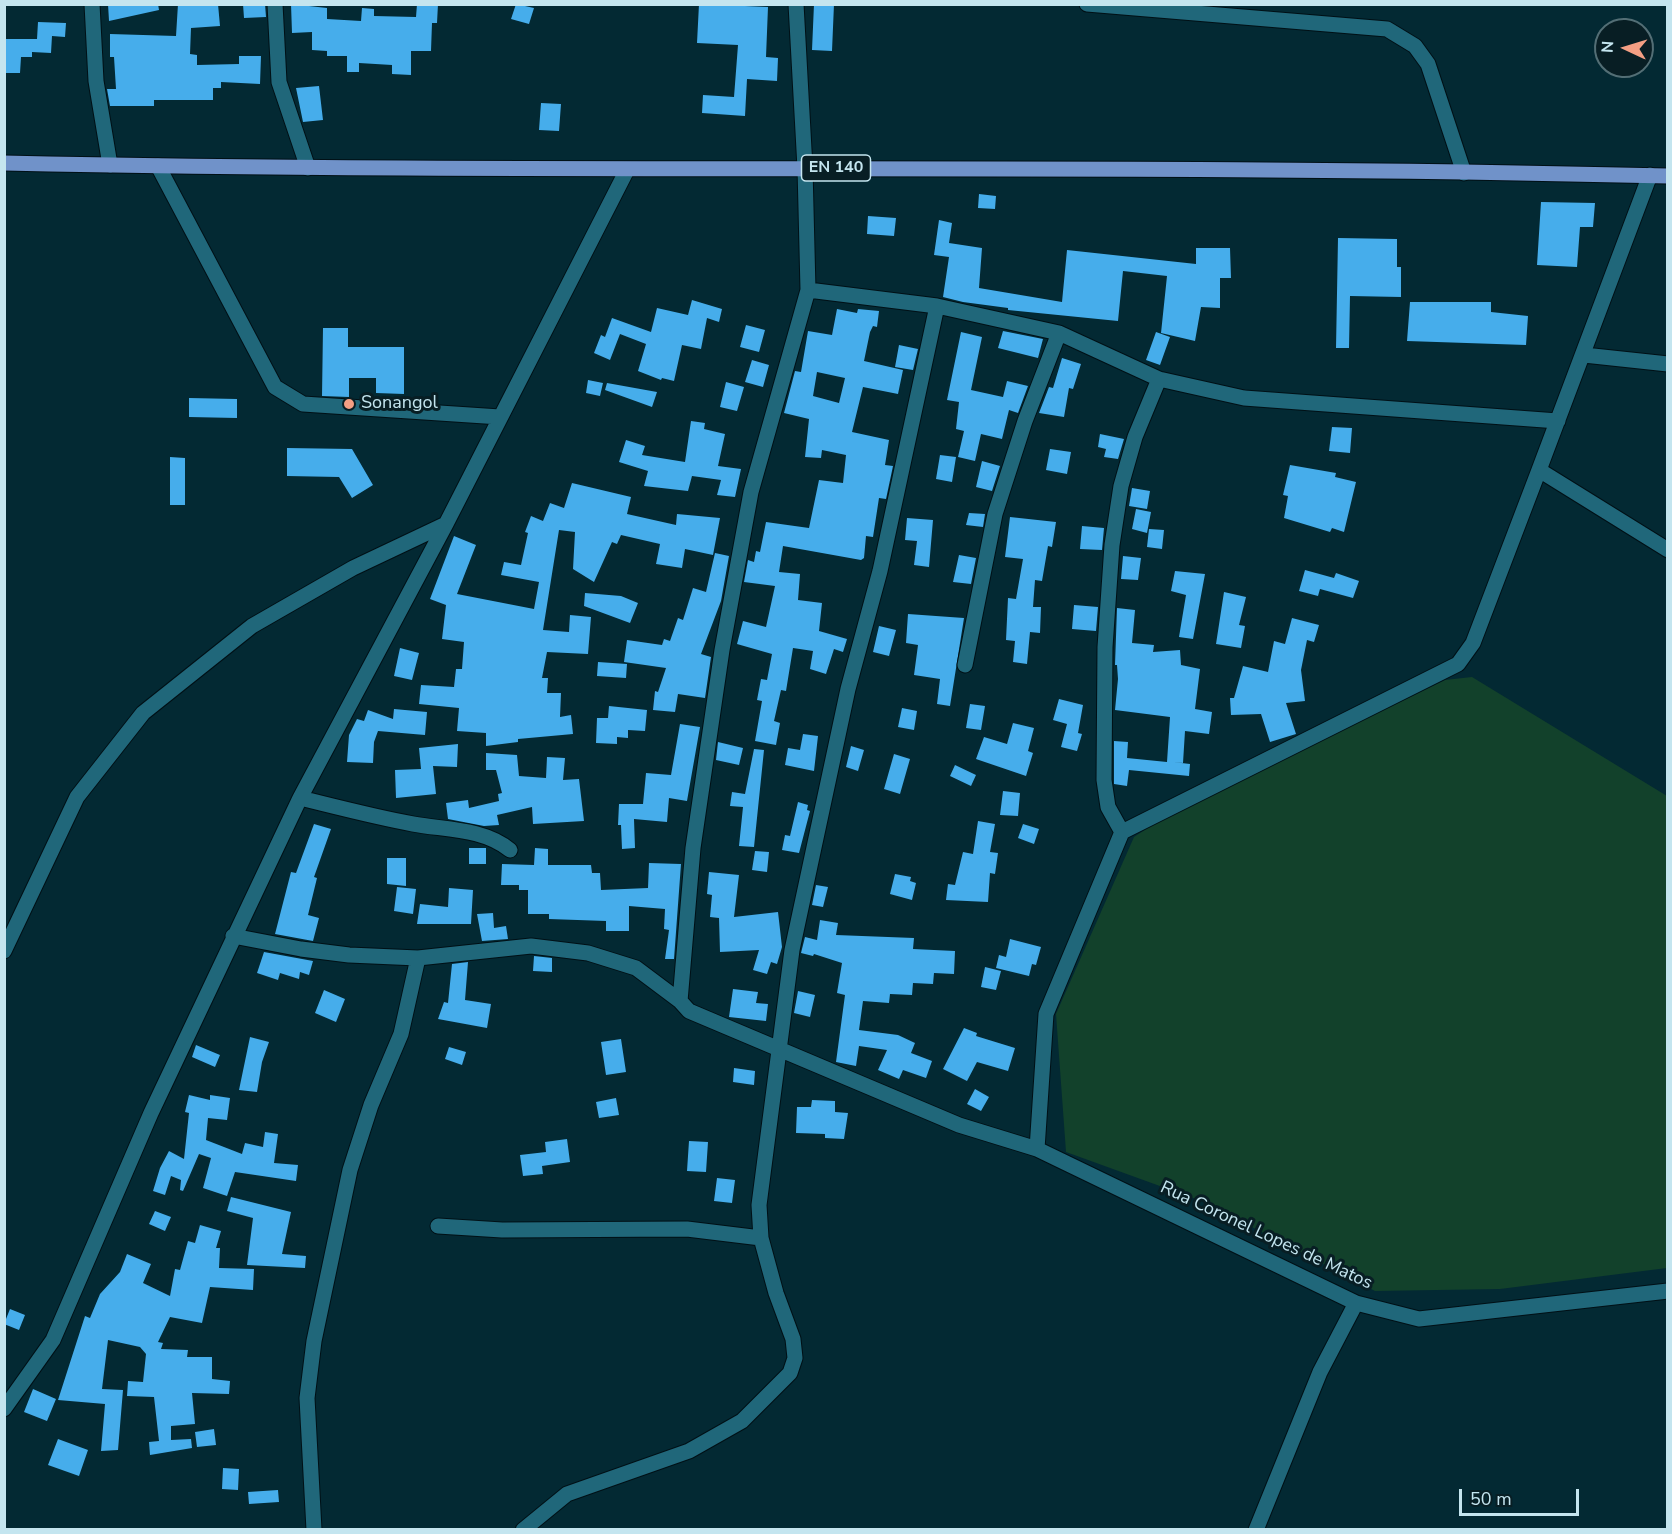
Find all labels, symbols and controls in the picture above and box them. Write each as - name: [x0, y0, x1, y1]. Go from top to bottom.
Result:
- north arrow: [1594, 18, 1654, 78]
- text: N: [1597, 40, 1619, 54]
- road number: EN 140: [802, 155, 870, 181]
- place label: Sonangol: [361, 393, 438, 415]
- marker: Sonangol: [342, 397, 356, 411]
- street label: Rua Coronel Lopes de Matos: [1157, 1177, 1375, 1295]
- scale bar: [1462, 1477, 1582, 1515]
- text: 50 m: [1470, 1487, 1512, 1511]

